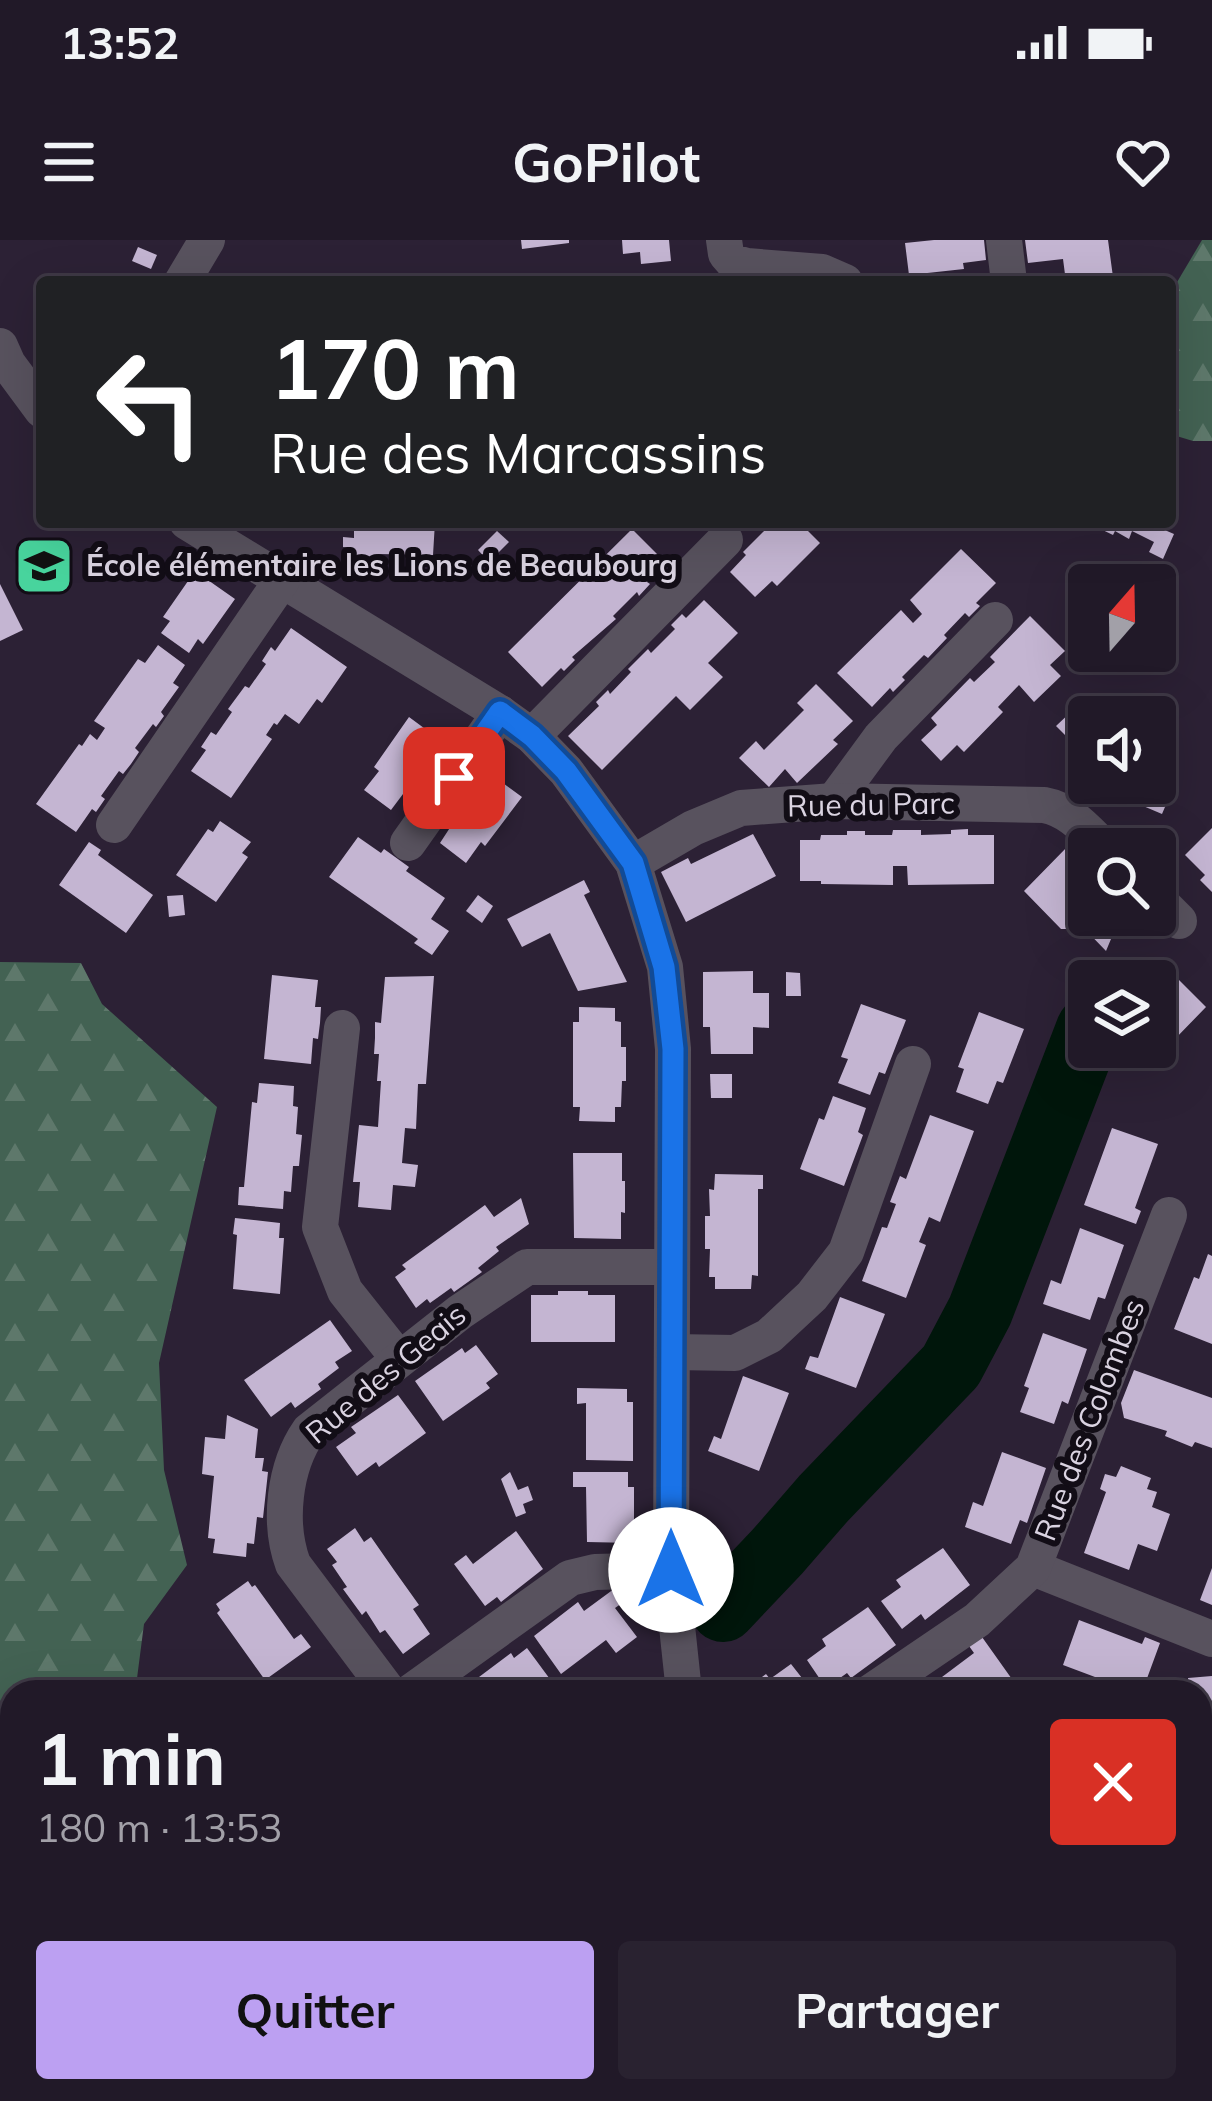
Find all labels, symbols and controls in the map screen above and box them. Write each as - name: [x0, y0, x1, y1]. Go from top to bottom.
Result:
- text: 13:52: [60, 14, 179, 70]
- text: GoPilot: [512, 128, 700, 196]
- icon: menu: [36, 129, 102, 195]
- icon: heart: [1110, 129, 1176, 195]
- text: 170 m: [270, 315, 520, 420]
- icon: left: [72, 324, 228, 480]
- text: Rue des Marcassins: [270, 419, 766, 487]
- school or university icon: École élémentaire les Lions de Beaubourg: [13, 535, 75, 597]
- place label: École élémentaire les Lions de Beaubourg: [86, 546, 678, 584]
- north arrow: [1068, 564, 1176, 672]
- map controls: [1068, 564, 1176, 1068]
- button: sound: [1068, 696, 1176, 804]
- pin: [403, 727, 505, 829]
- icon: arrive: [421, 745, 487, 811]
- street label: Rue du Parc: [787, 784, 955, 824]
- button: search: [1068, 828, 1176, 936]
- button: layers: [1068, 960, 1176, 1068]
- street label: Rue des Colombes: [1026, 1293, 1153, 1546]
- street label: Rue des Geais: [297, 1295, 473, 1451]
- position arrow: [608, 1507, 734, 1633]
- text: 1 min: [36, 1713, 226, 1803]
- button: close: [1050, 1719, 1176, 1845]
- text: 180 m · 13:53: [36, 1803, 282, 1852]
- button: Quitter: [36, 1941, 594, 2079]
- button: Partager: [618, 1941, 1176, 2079]

